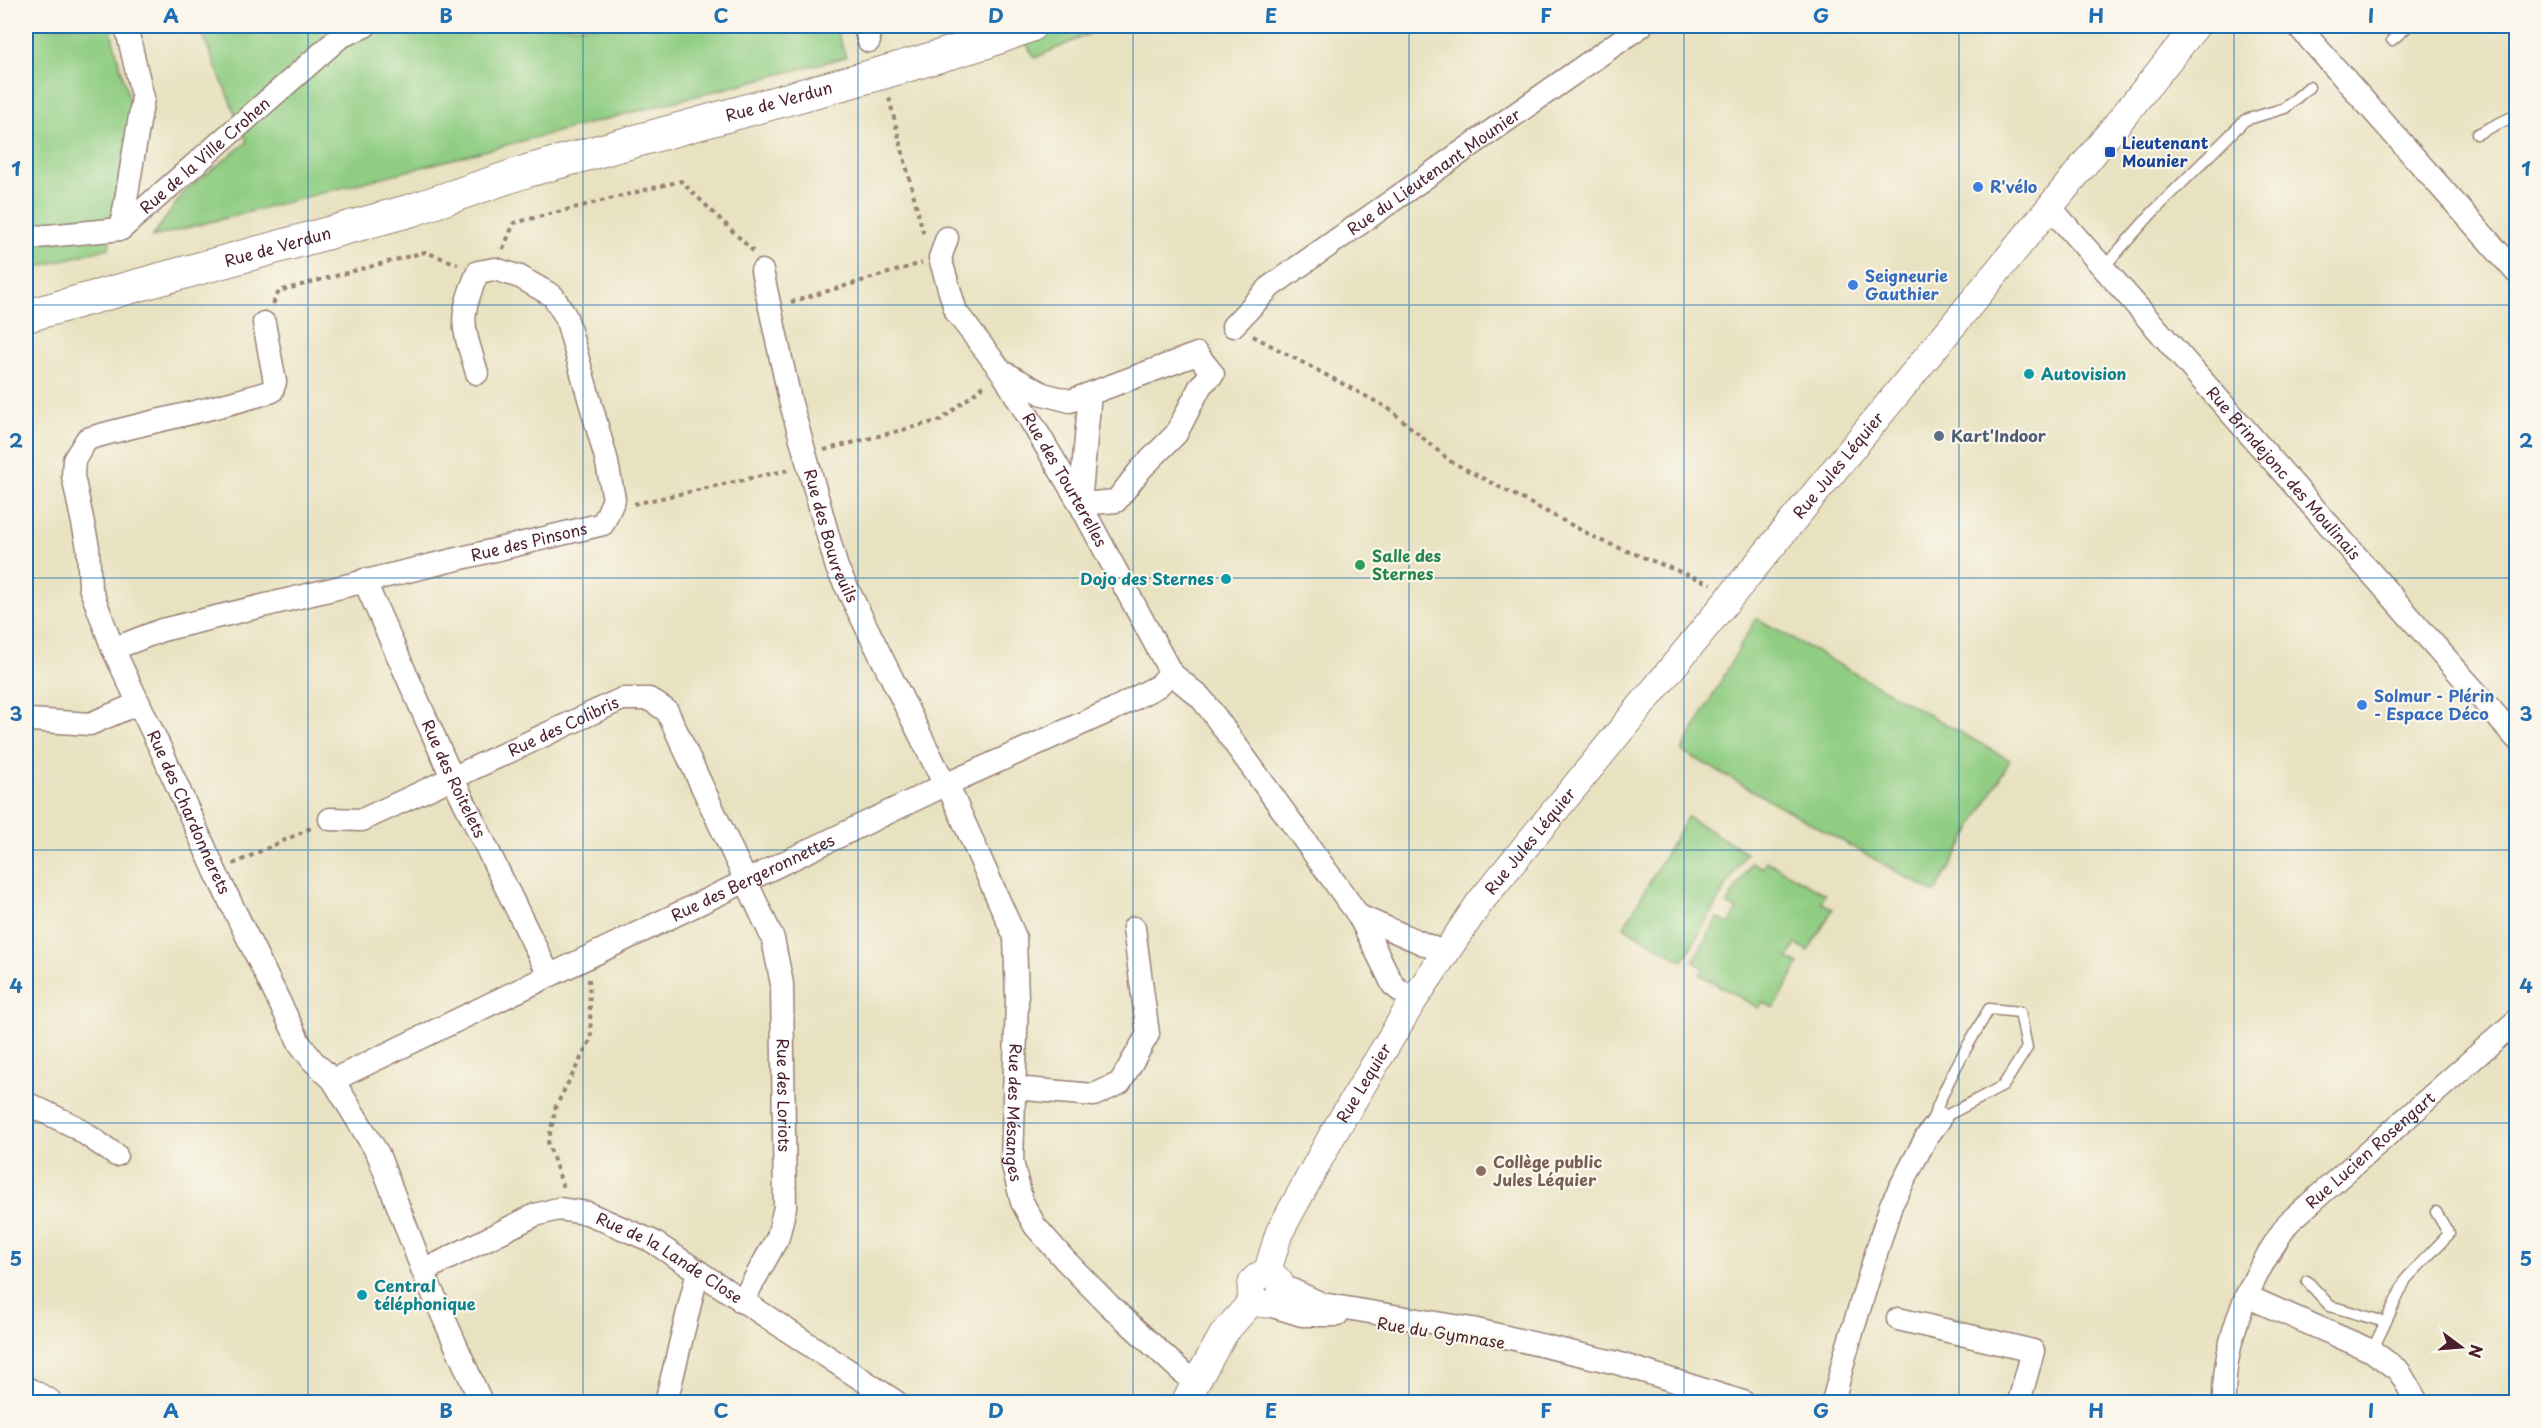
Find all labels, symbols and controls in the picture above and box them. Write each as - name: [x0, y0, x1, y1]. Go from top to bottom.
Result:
- text: A: [163, 0, 179, 30]
- text: B: [439, 0, 453, 30]
- text: C: [713, 0, 729, 30]
- text: D: [988, 0, 1004, 30]
- text: E: [1265, 0, 1277, 30]
- text: F: [1540, 0, 1552, 30]
- text: G: [1813, 0, 1829, 30]
- text: H: [2088, 0, 2104, 30]
- text: I: [2368, 0, 2374, 30]
- street label: Rue de Verdun: [723, 74, 835, 127]
- street label: Rue de la Ville Crohen: [134, 91, 275, 219]
- street label: Rue du Lieutenant Mounier: [1342, 101, 1525, 240]
- place label: Lieutenant Mounier: [2122, 130, 2209, 172]
- marker: Lieutenant Mounier: [2103, 145, 2117, 159]
- text: 1: [11, 153, 21, 183]
- text: 1: [2521, 153, 2531, 183]
- place label: R'vélo: [1990, 174, 2037, 198]
- marker: R'vélo: [1971, 180, 1985, 194]
- street label: Rue de Verdun: [221, 220, 333, 272]
- place label: Seigneurie Gauthier: [1865, 263, 1948, 305]
- marker: Seigneurie Gauthier: [1846, 278, 1860, 292]
- place label: Autovision: [2041, 361, 2127, 385]
- marker: Autovision: [2022, 367, 2036, 381]
- street label: Rue Brindejonc des Moulinais: [2201, 380, 2367, 564]
- street label: Rue Jules Léquier: [1786, 406, 1889, 523]
- street label: Rue des Tourterelles: [1018, 408, 1114, 551]
- place label: Kart'Indoor: [1951, 423, 2047, 447]
- text: 2: [9, 425, 23, 455]
- text: 2: [2519, 425, 2533, 455]
- marker: Kart'Indoor: [1932, 429, 1946, 443]
- street label: Rue des Bouvreuils: [799, 466, 865, 606]
- street label: Rue des Pinsons: [468, 515, 589, 566]
- place label: Salle des Sternes: [1372, 543, 1441, 585]
- marker: Salle des Sternes: [1353, 558, 1367, 572]
- place label: Dojo des Sternes: [1080, 566, 1214, 590]
- marker: Dojo des Sternes: [1219, 572, 1233, 586]
- place label: Solmur - Plérin - Espace Déco: [2374, 683, 2495, 725]
- street label: Rue des Colibris: [503, 689, 622, 762]
- text: 3: [9, 698, 23, 728]
- marker: Solmur - Plérin - Espace Déco: [2355, 698, 2369, 712]
- text: 3: [2519, 698, 2533, 728]
- street label: Rue des Roitelets: [417, 715, 493, 841]
- street label: Rue des Chardonnerets: [142, 726, 237, 898]
- street label: Rue Jules Léquier: [1478, 781, 1581, 899]
- street label: Rue des Bergeronnettes: [667, 827, 838, 926]
- text: 4: [9, 970, 23, 1000]
- text: 4: [2519, 970, 2533, 1000]
- street label: Rue des Loriots: [772, 1038, 797, 1152]
- street label: Rue Lequier: [1330, 1038, 1396, 1127]
- street label: Rue des Mésanges: [1001, 1043, 1029, 1184]
- street label: Rue Lucien Rosengart: [2299, 1085, 2440, 1214]
- place label: Collège public Jules Léquier: [1493, 1149, 1602, 1191]
- marker: Collège public Jules Léquier: [1474, 1164, 1488, 1178]
- street label: Rue de la Lande Close: [593, 1205, 747, 1308]
- text: 5: [10, 1243, 22, 1273]
- text: 5: [2520, 1243, 2532, 1273]
- place label: Central téléphonique: [374, 1273, 476, 1315]
- marker: Central téléphonique: [355, 1288, 369, 1302]
- street label: Rue du Gymnase: [1376, 1310, 1507, 1354]
- north arrow: [2431, 1317, 2491, 1377]
- text: N: [2463, 1342, 2490, 1361]
- text: A: [163, 1395, 179, 1425]
- text: B: [439, 1395, 453, 1425]
- text: C: [713, 1395, 729, 1425]
- text: D: [988, 1395, 1004, 1425]
- text: E: [1265, 1395, 1277, 1425]
- text: F: [1540, 1395, 1552, 1425]
- text: G: [1813, 1395, 1829, 1425]
- text: H: [2088, 1395, 2104, 1425]
- text: I: [2368, 1395, 2374, 1425]

